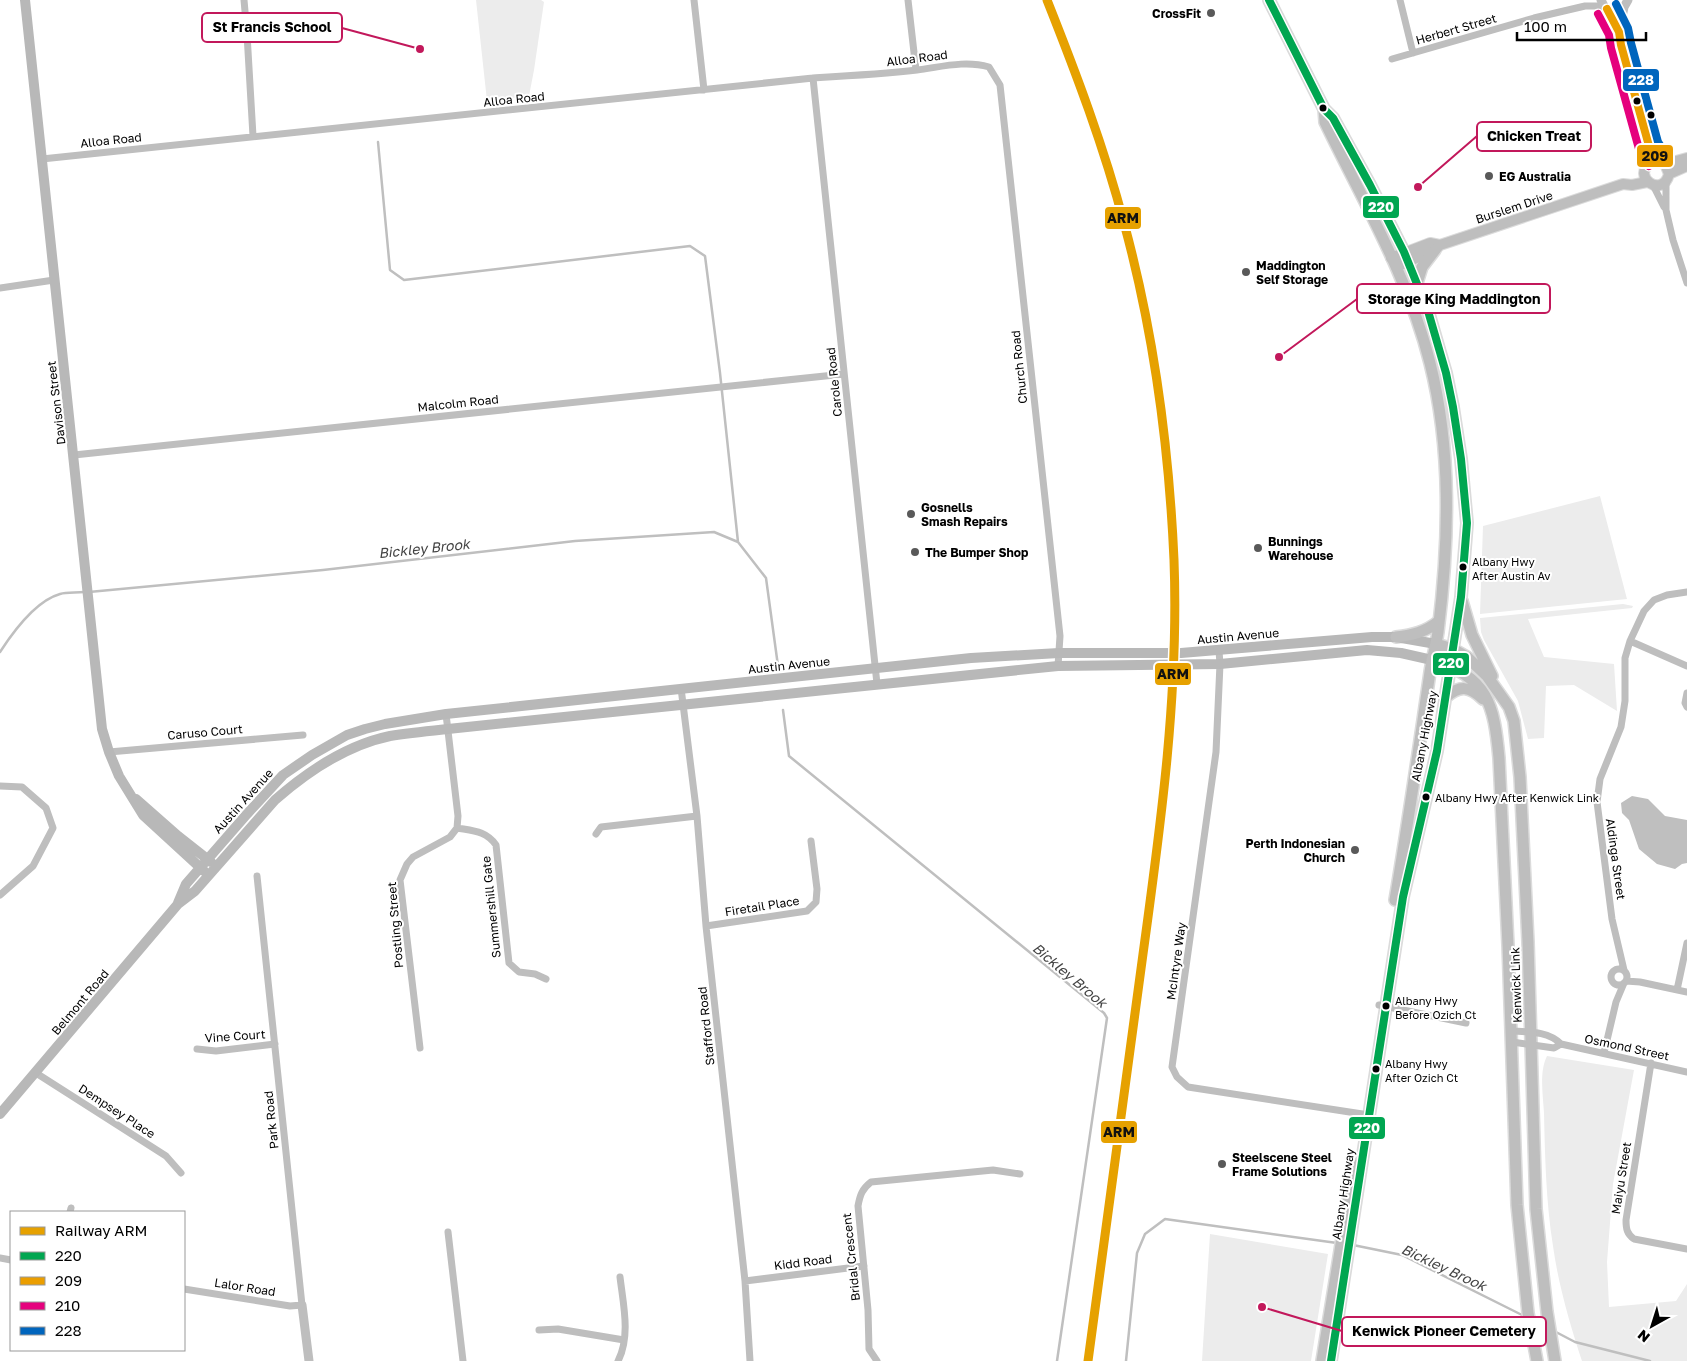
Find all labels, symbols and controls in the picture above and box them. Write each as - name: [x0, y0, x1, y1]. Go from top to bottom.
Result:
- place label: CrossFit: [1152, 6, 1201, 21]
- marker: CrossFit: [1205, 7, 1217, 19]
- street label: Herbert Street: [1414, 10, 1498, 48]
- scale bar: [1517, 10, 1646, 42]
- callout: St Francis School: [202, 13, 342, 42]
- text: 100 m: [1524, 17, 1567, 35]
- text: St Francis School: [212, 18, 332, 35]
- street label: Alloa Road: [885, 47, 949, 69]
- line badge: 228: [1622, 68, 1660, 92]
- text: 228: [1628, 71, 1654, 88]
- street label: Alloa Road: [483, 88, 545, 110]
- unlabelled marker: [1632, 96, 1642, 106]
- unlabelled marker: [1318, 103, 1328, 113]
- unlabelled marker: [1646, 110, 1656, 120]
- callout: Chicken Treat: [1477, 122, 1591, 151]
- text: Chicken Treat: [1487, 127, 1581, 144]
- street label: Alloa Road: [80, 129, 142, 151]
- line badge: 209: [1636, 144, 1674, 168]
- text: 209: [1642, 147, 1668, 164]
- place label: EG Australia: [1499, 169, 1571, 184]
- marker: EG Australia: [1483, 170, 1495, 182]
- street label: Burslem Drive: [1473, 187, 1555, 227]
- line badge: 220: [1362, 195, 1400, 219]
- text: 220: [1368, 198, 1394, 215]
- line badge: ARM: [1104, 206, 1142, 230]
- text: ARM: [1107, 209, 1139, 226]
- place label: Maddington Self Storage: [1256, 258, 1328, 287]
- marker: Maddington Self Storage: [1240, 266, 1252, 278]
- callout: Storage King Maddington: [1357, 284, 1550, 313]
- text: Storage King Maddington: [1368, 290, 1540, 307]
- street label: Church Road: [1008, 330, 1030, 404]
- street label: Carole Road: [823, 347, 845, 417]
- street label: Davison Street: [43, 360, 69, 446]
- street label: Malcolm Road: [417, 391, 499, 415]
- place label: Gosnells Smash Repairs: [921, 500, 1008, 529]
- marker: Gosnells Smash Repairs: [905, 508, 917, 520]
- place label: Bunnings Warehouse: [1268, 534, 1333, 563]
- water label: Bickley Brook: [378, 535, 473, 561]
- marker: Bunnings Warehouse: [1252, 542, 1264, 554]
- place label: The Bumper Shop: [925, 545, 1029, 560]
- marker: The Bumper Shop: [909, 546, 921, 558]
- place label: Albany Hwy After Austin Av: [1472, 555, 1550, 582]
- marker: Albany Hwy After Austin Av: [1458, 562, 1468, 572]
- street label: Austin Avenue: [1196, 625, 1280, 647]
- line badge: 220: [1432, 652, 1470, 676]
- street label: Austin Avenue: [747, 653, 831, 677]
- text: 220: [1438, 654, 1464, 671]
- line badge: ARM: [1154, 662, 1192, 686]
- text: ARM: [1157, 665, 1189, 682]
- street label: Albany Highway: [1408, 689, 1440, 783]
- street label: Caruso Court: [167, 721, 244, 743]
- street label: Austin Avenue: [210, 765, 276, 837]
- place label: Albany Hwy After Kenwick Link: [1435, 791, 1599, 804]
- marker: Albany Hwy After Kenwick Link: [1421, 792, 1431, 802]
- street label: Aldinga Street: [1603, 817, 1629, 901]
- place label: Perth Indonesian Church: [1246, 836, 1345, 865]
- marker: Perth Indonesian Church: [1349, 844, 1361, 856]
- street label: Summershill Gate: [478, 855, 504, 959]
- street label: Postling Street: [384, 881, 406, 969]
- street label: Firetail Place: [724, 893, 800, 919]
- street label: McIntyre Way: [1163, 921, 1189, 1001]
- water label: Bickley Brook: [1029, 939, 1112, 1012]
- street label: Kenwick Link: [1507, 947, 1525, 1023]
- street label: Belmont Road: [48, 966, 112, 1038]
- street label: Stafford Road: [694, 986, 718, 1066]
- place label: Albany Hwy Before Ozich Ct: [1395, 994, 1476, 1021]
- marker: Albany Hwy Before Ozich Ct: [1381, 1001, 1391, 1011]
- street label: Vine Court: [204, 1026, 266, 1046]
- street label: Osmond Street: [1583, 1031, 1671, 1063]
- place label: Albany Hwy After Ozich Ct: [1385, 1057, 1458, 1084]
- marker: Albany Hwy After Ozich Ct: [1371, 1064, 1381, 1074]
- street label: Dempsey Place: [76, 1081, 158, 1141]
- street label: Park Road: [260, 1090, 282, 1150]
- line badge: 220: [1348, 1116, 1386, 1140]
- text: 220: [1354, 1119, 1380, 1136]
- line badge: ARM: [1100, 1120, 1138, 1144]
- text: ARM: [1103, 1123, 1135, 1140]
- street label: Maiyu Street: [1608, 1141, 1634, 1215]
- street label: Albany Highway: [1328, 1147, 1358, 1241]
- place label: Steelscene Steel Frame Solutions: [1232, 1150, 1332, 1179]
- marker: Steelscene Steel Frame Solutions: [1216, 1158, 1228, 1170]
- legend: [10, 1211, 185, 1351]
- street label: Bridal Crescent: [839, 1212, 863, 1302]
- text: Railway ARM: [55, 1221, 148, 1239]
- water label: Bickley Brook: [1399, 1240, 1491, 1295]
- text: 220: [55, 1246, 82, 1264]
- street label: Kidd Road: [773, 1251, 833, 1273]
- text: 209: [55, 1271, 82, 1289]
- street label: Lalor Road: [213, 1275, 277, 1299]
- text: 210: [55, 1296, 80, 1314]
- north arrow: [1627, 1301, 1677, 1351]
- callout: Kenwick Pioneer Cemetery: [1342, 1317, 1546, 1346]
- text: 228: [55, 1321, 82, 1339]
- text: Kenwick Pioneer Cemetery: [1352, 1322, 1537, 1339]
- text: N: [1634, 1327, 1653, 1346]

